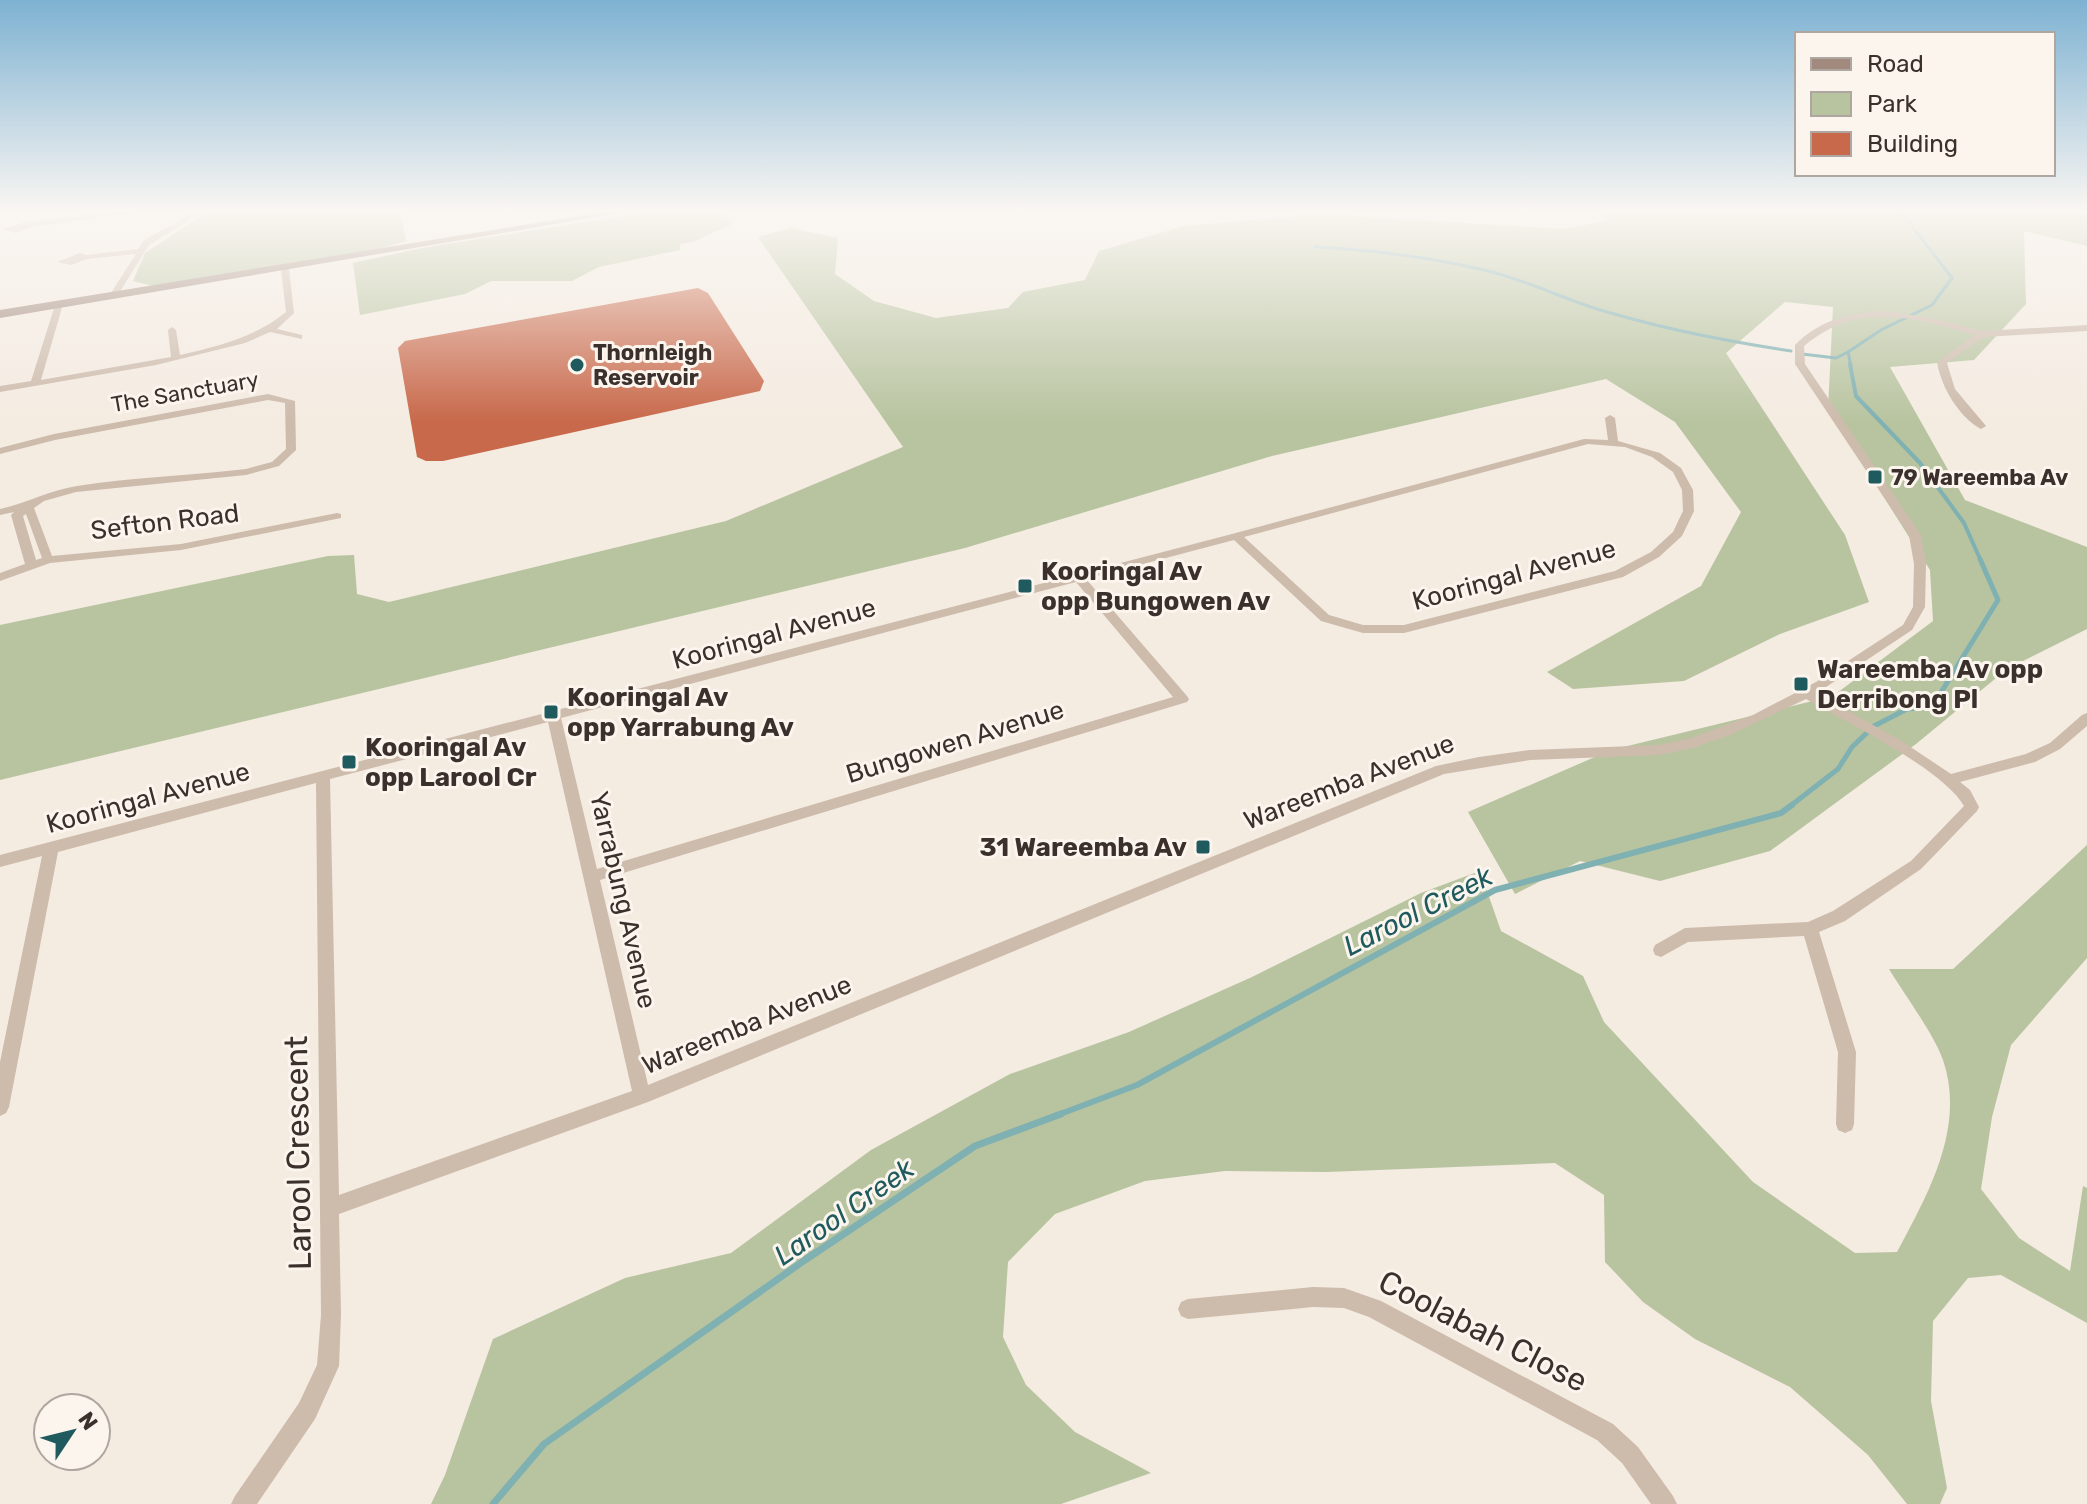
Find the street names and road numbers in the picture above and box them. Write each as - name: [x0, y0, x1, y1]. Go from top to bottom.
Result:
- street label: The Sanctuary: [109, 366, 261, 418]
- street label: Sefton Road: [89, 498, 241, 546]
- street label: Kooringal Avenue: [1409, 533, 1619, 617]
- street label: Kooringal Avenue: [669, 592, 879, 676]
- street label: Bungowen Avenue: [842, 694, 1068, 790]
- street label: Wareemba Avenue: [1239, 728, 1459, 836]
- street label: Kooringal Avenue: [43, 756, 253, 840]
- street label: Yarrabung Avenue: [583, 789, 663, 1011]
- street label: Wareemba Avenue: [638, 969, 856, 1081]
- street label: Larool Crescent: [277, 1035, 319, 1271]
- street label: Coolabah Close: [1372, 1262, 1594, 1400]

